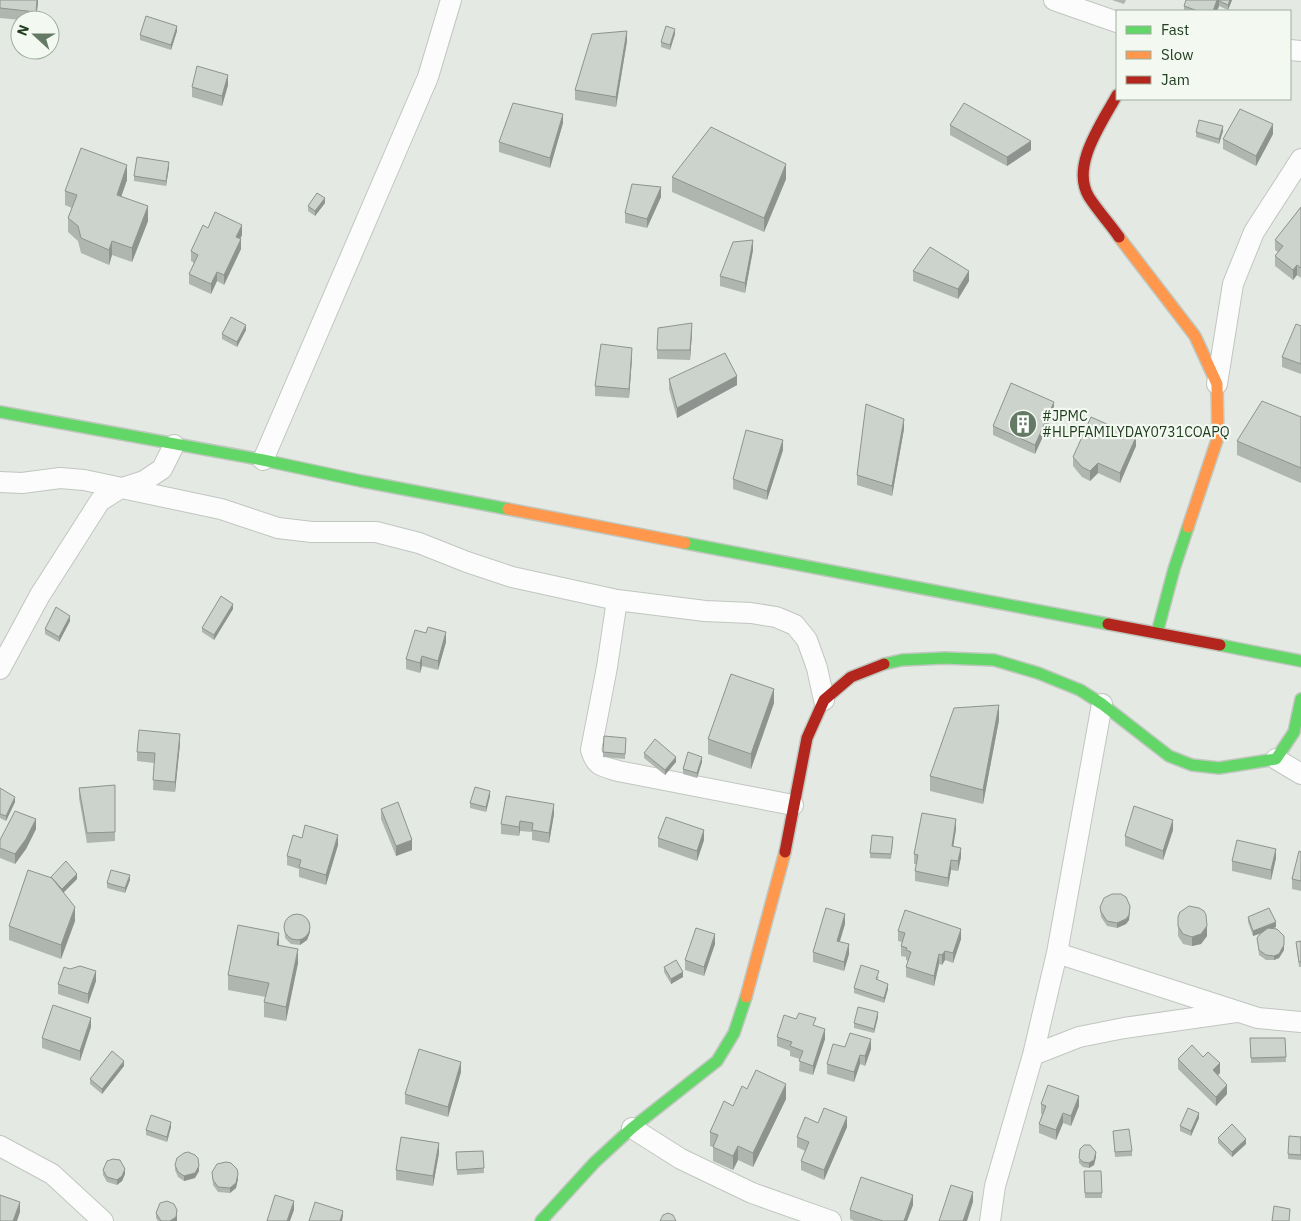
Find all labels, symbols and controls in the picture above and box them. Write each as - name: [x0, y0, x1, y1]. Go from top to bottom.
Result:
- north arrow: [10, 10, 60, 60]
- legend: [1116, 10, 1291, 100]
- text: Fast: [1161, 20, 1189, 39]
- text: N: [13, 22, 33, 38]
- text: Slow: [1161, 45, 1194, 64]
- text: Jam: [1161, 70, 1190, 89]
- place label: #JPMC #HLPFAMILYDAY0731COAPQ: [1042, 407, 1230, 441]
- building icon: #JPMC #HLPFAMILYDAY0731COAPQ: [1008, 409, 1038, 439]

